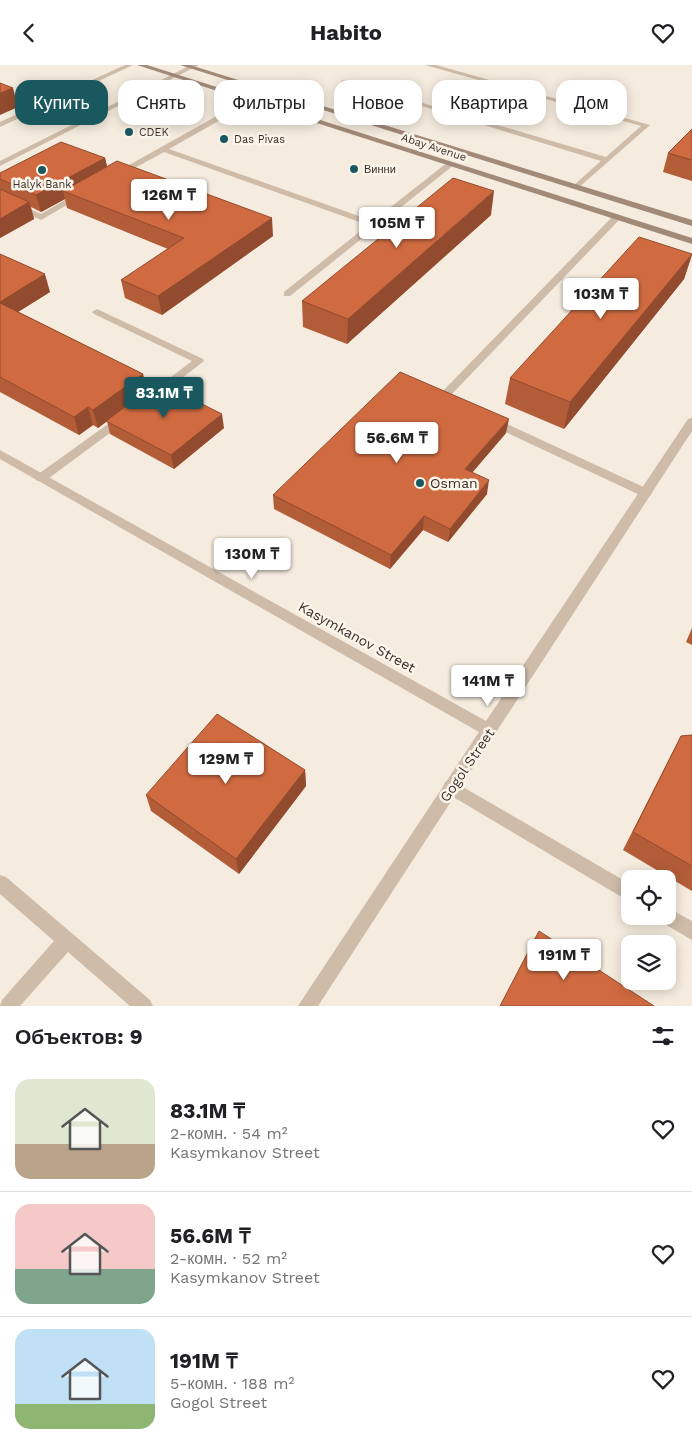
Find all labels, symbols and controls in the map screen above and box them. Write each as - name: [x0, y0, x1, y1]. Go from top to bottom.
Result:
- icon: back: [15, 19, 43, 47]
- icon: heart: [649, 19, 677, 47]
- text: Habito: [310, 20, 382, 45]
- chip: Купить: [15, 80, 108, 125]
- chip: Снять: [118, 80, 204, 125]
- chip: Фильтры: [214, 80, 324, 125]
- chip: Новое: [334, 80, 422, 125]
- chip: Квартира: [432, 80, 546, 125]
- chip: Дом: [556, 80, 627, 125]
- marker: CDEK: [123, 126, 135, 138]
- place label: CDEK: [139, 126, 169, 139]
- street label: Abay Avenue: [400, 131, 468, 164]
- marker: Das Pivas: [218, 133, 230, 145]
- place label: Das Pivas: [234, 133, 285, 146]
- marker: Винни: [348, 163, 360, 175]
- place label: Винни: [364, 163, 396, 176]
- marker: Halyk Bank: [36, 164, 48, 176]
- place label: Halyk Bank: [12, 178, 72, 191]
- pin: 126M ₸: [128, 179, 210, 221]
- text: 126M ₸: [142, 185, 196, 204]
- pin: 105M ₸: [356, 207, 438, 249]
- text: 105M ₸: [370, 213, 424, 232]
- pin: 103M ₸: [560, 277, 642, 320]
- text: 103M ₸: [574, 284, 628, 303]
- pin: 83.1M ₸: [118, 377, 210, 419]
- text: 83.1M ₸: [135, 383, 193, 402]
- pin: 56.6M ₸: [351, 421, 443, 464]
- text: 56.6M ₸: [366, 428, 428, 447]
- place label: Osman: [430, 475, 478, 491]
- marker: Osman: [414, 477, 426, 489]
- pin: 130M ₸: [211, 537, 293, 580]
- text: 130M ₸: [225, 544, 279, 563]
- street label: Kasymkanov Street: [296, 598, 418, 676]
- pin: 141M ₸: [447, 665, 529, 707]
- text: 141M ₸: [462, 671, 514, 690]
- street label: Gogol Street: [437, 725, 497, 805]
- pin: 129M ₸: [185, 743, 267, 785]
- text: 129M ₸: [199, 749, 253, 768]
- map controls: [621, 870, 676, 990]
- button: locate: [621, 870, 676, 925]
- button: layers: [621, 935, 676, 990]
- pin: 191M ₸: [523, 939, 605, 981]
- text: 191M ₸: [538, 945, 590, 964]
- icon: filters: [649, 1022, 677, 1050]
- text: Объектов: 9: [15, 1024, 143, 1049]
- text: 83.1M ₸: [170, 1098, 245, 1123]
- icon: home: [55, 1099, 115, 1159]
- icon: heart: [649, 1115, 677, 1143]
- text: 2-комн. · 54 m²: [170, 1124, 288, 1143]
- text: Kasymkanov Street: [170, 1143, 320, 1162]
- text: 56.6M ₸: [170, 1223, 251, 1248]
- icon: home: [55, 1224, 115, 1284]
- icon: heart: [649, 1240, 677, 1268]
- text: 2-комн. · 52 m²: [170, 1249, 287, 1268]
- text: Kasymkanov Street: [170, 1268, 320, 1287]
- text: 191M ₸: [170, 1348, 238, 1373]
- icon: home: [55, 1349, 115, 1409]
- icon: heart: [649, 1365, 677, 1393]
- text: 5-комн. · 188 m²: [170, 1374, 294, 1393]
- text: Gogol Street: [170, 1393, 267, 1412]

